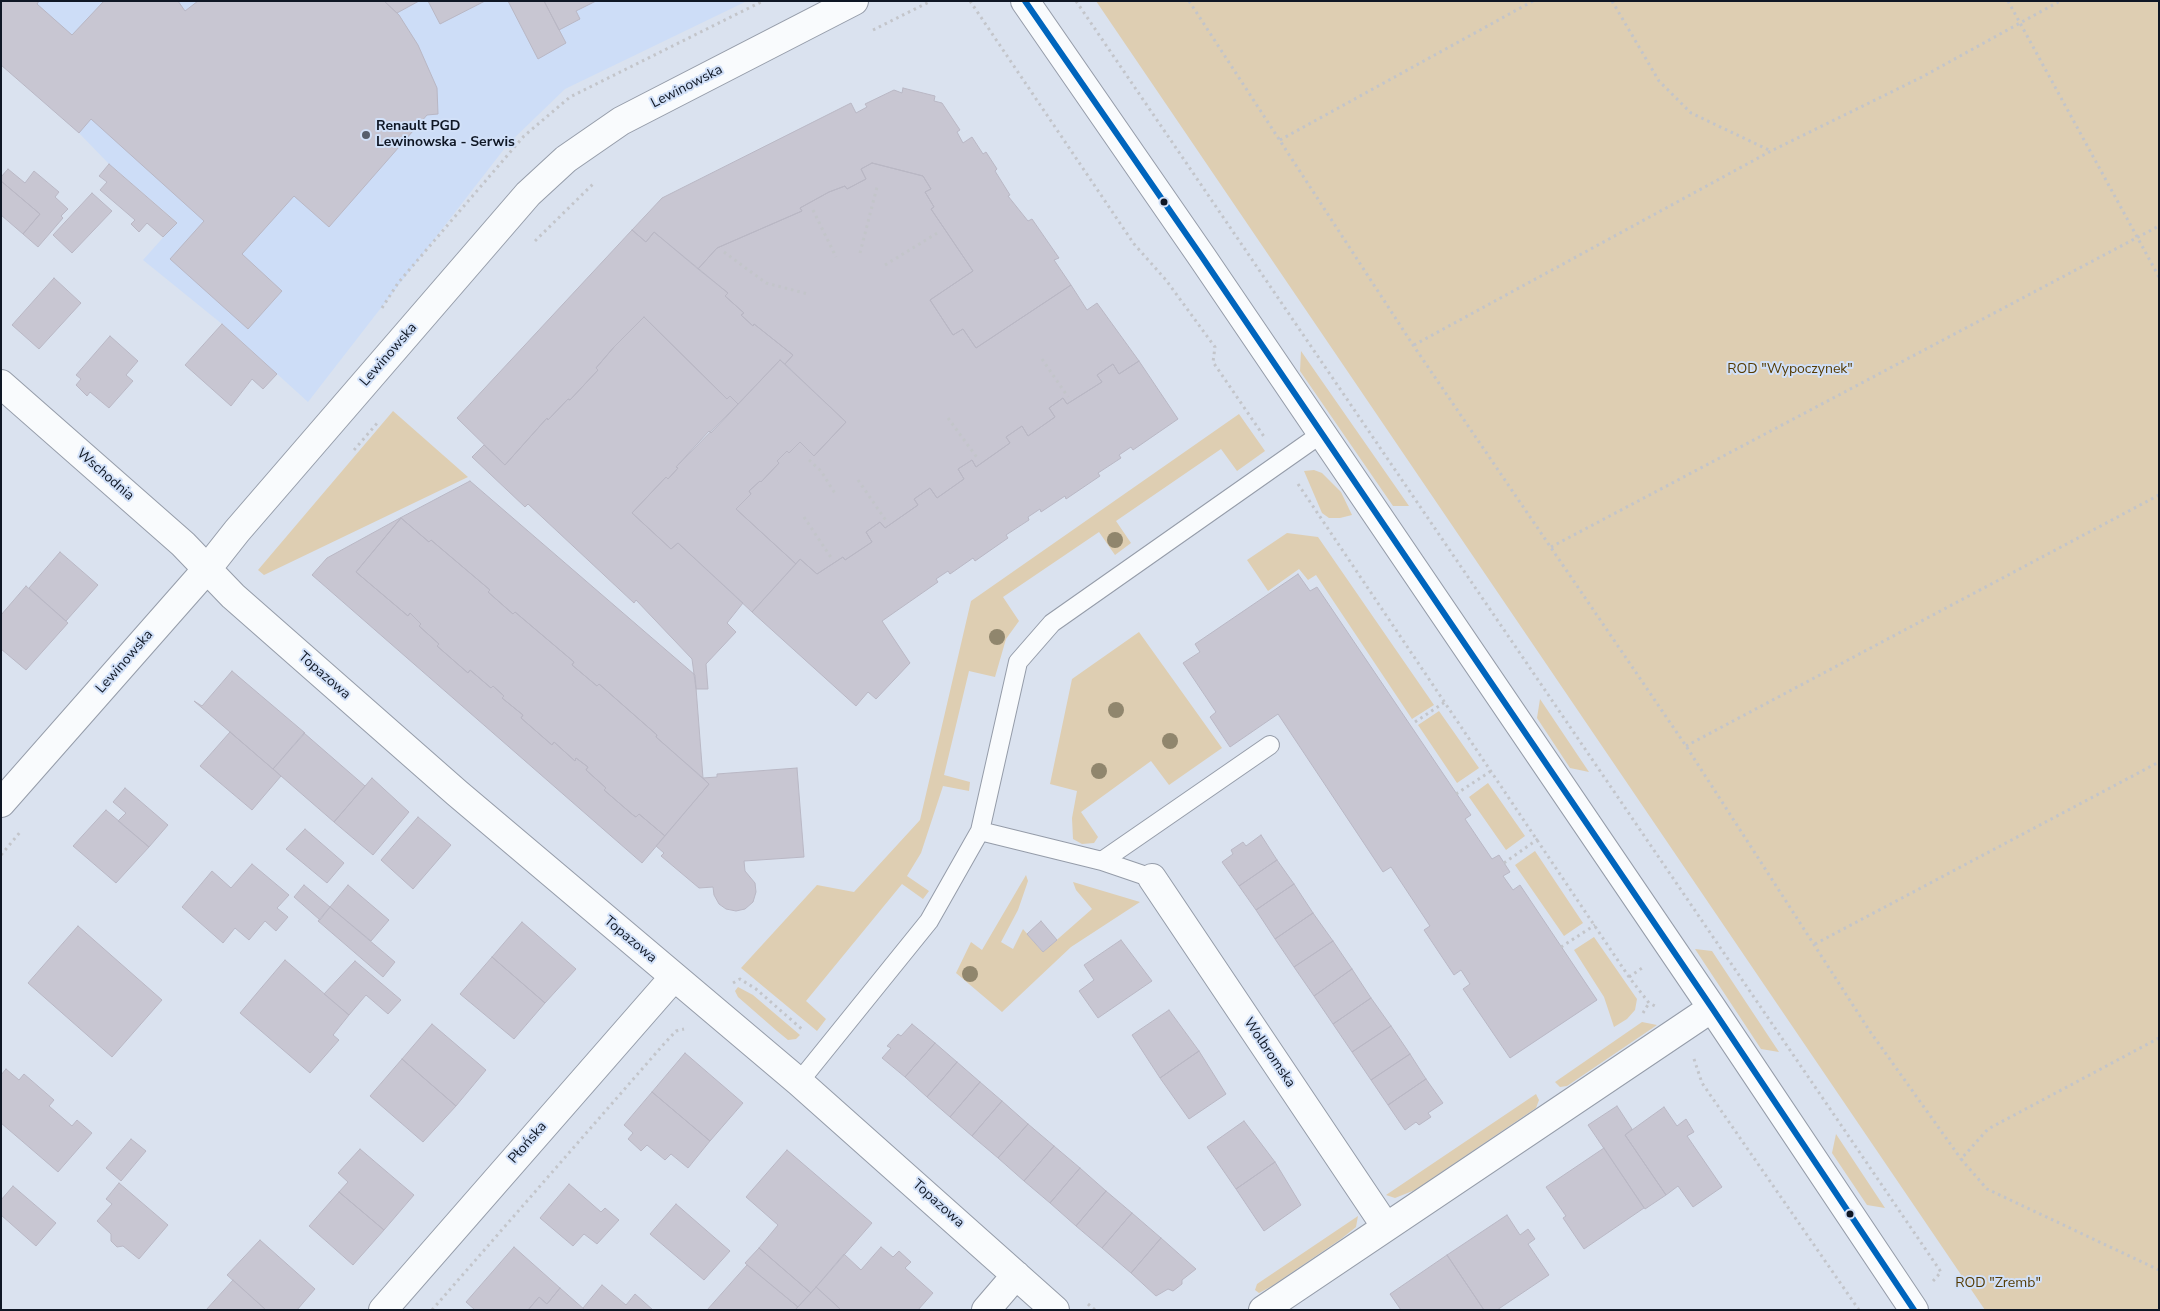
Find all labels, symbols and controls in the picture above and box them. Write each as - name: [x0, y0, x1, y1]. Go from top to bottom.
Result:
- street label: Lewinowska: [648, 62, 726, 112]
- place label: Renault PGD Lewinowska - Serwis: [376, 119, 515, 152]
- marker: Renault PGD Lewinowska - Serwis: [360, 129, 372, 141]
- unlabelled marker: [1159, 197, 1169, 207]
- street label: Lewinowska: [357, 320, 421, 390]
- park label: ROD "Wypoczynek": [1727, 362, 1853, 378]
- street label: Wschodnia: [73, 446, 137, 504]
- street label: Lewinowska: [93, 627, 157, 697]
- street label: Topazowa: [294, 649, 354, 703]
- street label: Topazowa: [600, 913, 660, 967]
- street label: Wolbromska: [1240, 1015, 1298, 1091]
- street label: Płońska: [505, 1119, 551, 1167]
- street label: Topazowa: [909, 1176, 967, 1232]
- unlabelled marker: [1845, 1209, 1855, 1219]
- park label: ROD "Zremb": [1955, 1276, 2041, 1292]

